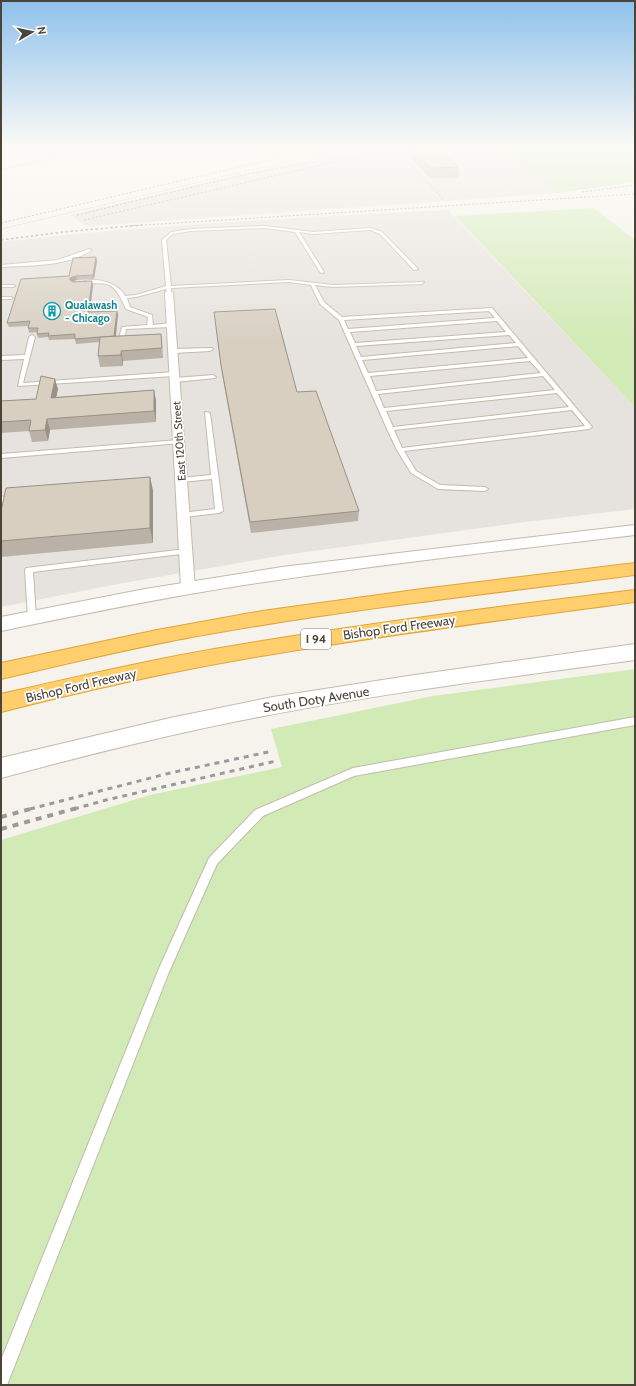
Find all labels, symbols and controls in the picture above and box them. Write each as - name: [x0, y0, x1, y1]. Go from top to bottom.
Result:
- north arrow: [12, 12, 52, 52]
- text: N: [34, 25, 49, 35]
- place label: Qualawash - Chicago: [65, 298, 117, 325]
- building icon: Qualawash - Chicago: [42, 301, 62, 321]
- street label: East 120th Street: [169, 401, 189, 481]
- street label: Bishop Ford Freeway: [342, 611, 457, 643]
- road number: I 94: [301, 629, 331, 649]
- street label: Bishop Ford Freeway: [24, 664, 138, 706]
- street label: South Doty Avenue: [262, 683, 371, 715]

